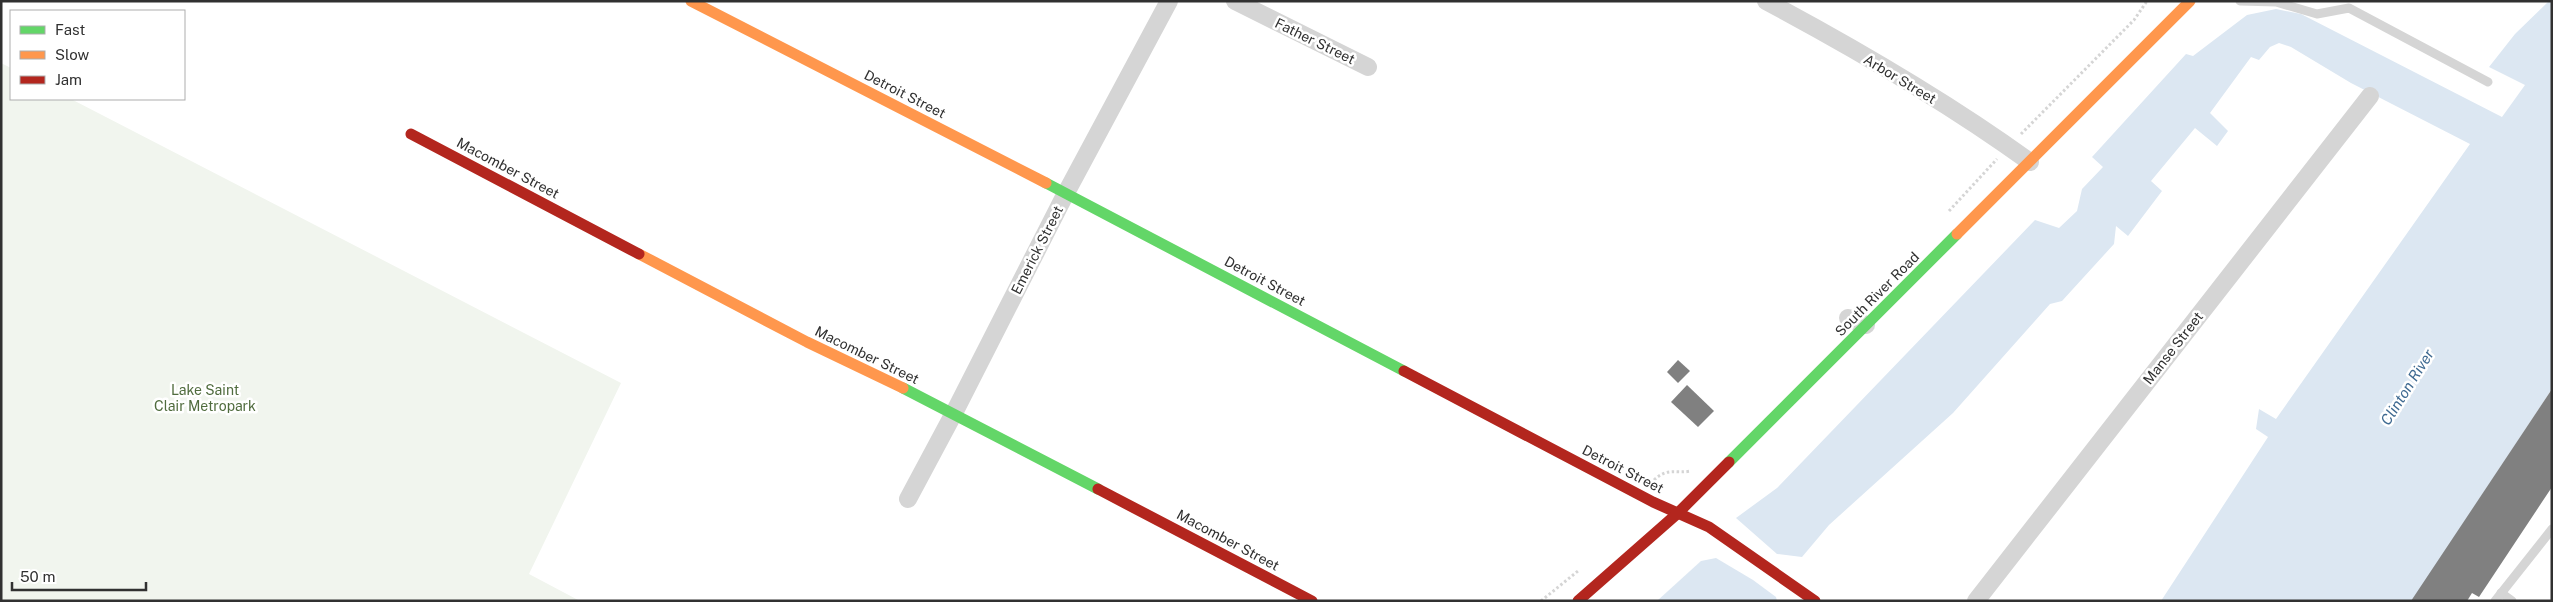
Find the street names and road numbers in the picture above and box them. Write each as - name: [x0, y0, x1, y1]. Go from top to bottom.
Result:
- street label: Father Street: [1272, 15, 1358, 67]
- street label: Arbor Street: [1861, 51, 1939, 107]
- street label: Detroit Street: [862, 67, 948, 121]
- street label: Macomber Street: [454, 134, 562, 202]
- street label: Emerick Street: [1008, 203, 1066, 297]
- street label: South River Road: [1832, 249, 1922, 339]
- street label: Detroit Street: [1222, 253, 1308, 309]
- street label: Manse Street: [2140, 309, 2206, 387]
- street label: Macomber Street: [812, 323, 922, 387]
- street label: Detroit Street: [1580, 442, 1666, 496]
- street label: Macomber Street: [1174, 506, 1282, 574]

